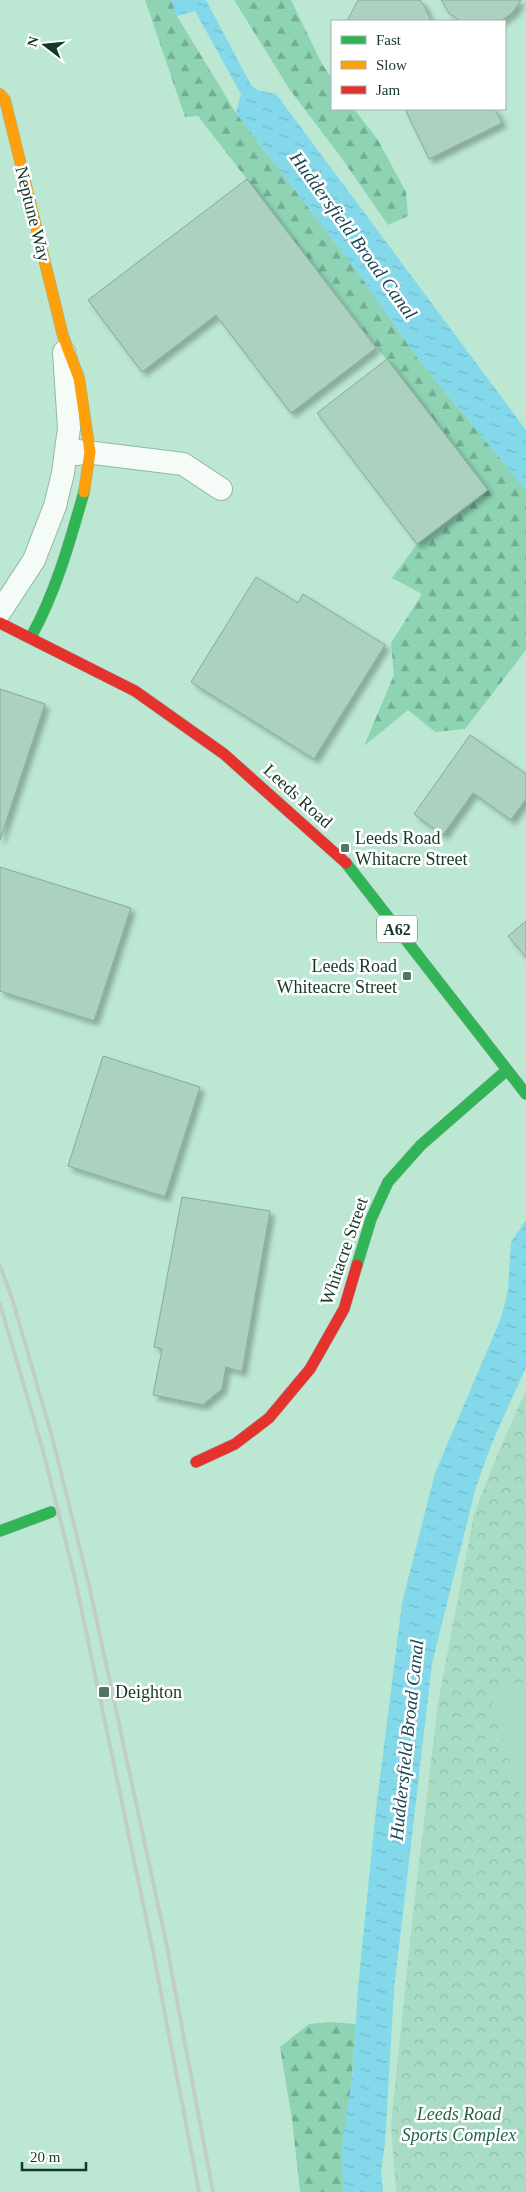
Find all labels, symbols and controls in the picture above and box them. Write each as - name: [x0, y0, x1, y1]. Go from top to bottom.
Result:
- north arrow: [20, 20, 70, 70]
- legend: [331, 20, 506, 110]
- text: Fast: [376, 32, 402, 48]
- text: N: [24, 35, 42, 48]
- text: Slow: [376, 57, 407, 73]
- text: Jam: [376, 82, 400, 98]
- water label: Huddersfield Broad Canal: [285, 147, 421, 323]
- street label: Neptune Way: [11, 164, 55, 264]
- street label: Leeds Road: [260, 760, 336, 832]
- place label: Leeds Road Whitacre Street: [355, 828, 467, 869]
- marker: Leeds Road Whitacre Street: [339, 842, 351, 854]
- road number: A62: [377, 916, 417, 942]
- place label: Leeds Road Whiteacre Street: [277, 956, 397, 997]
- marker: Leeds Road Whiteacre Street: [401, 970, 413, 982]
- street label: Whitacre Street: [316, 1195, 372, 1307]
- water label: Huddersfield Broad Canal: [385, 1639, 427, 1843]
- place label: Deighton: [115, 1682, 182, 1702]
- marker: Deighton: [97, 1685, 111, 1699]
- park label: Leeds Road Sports Complex: [402, 2104, 516, 2145]
- scale bar: [22, 2140, 86, 2172]
- text: 20 m: [30, 2149, 61, 2165]

